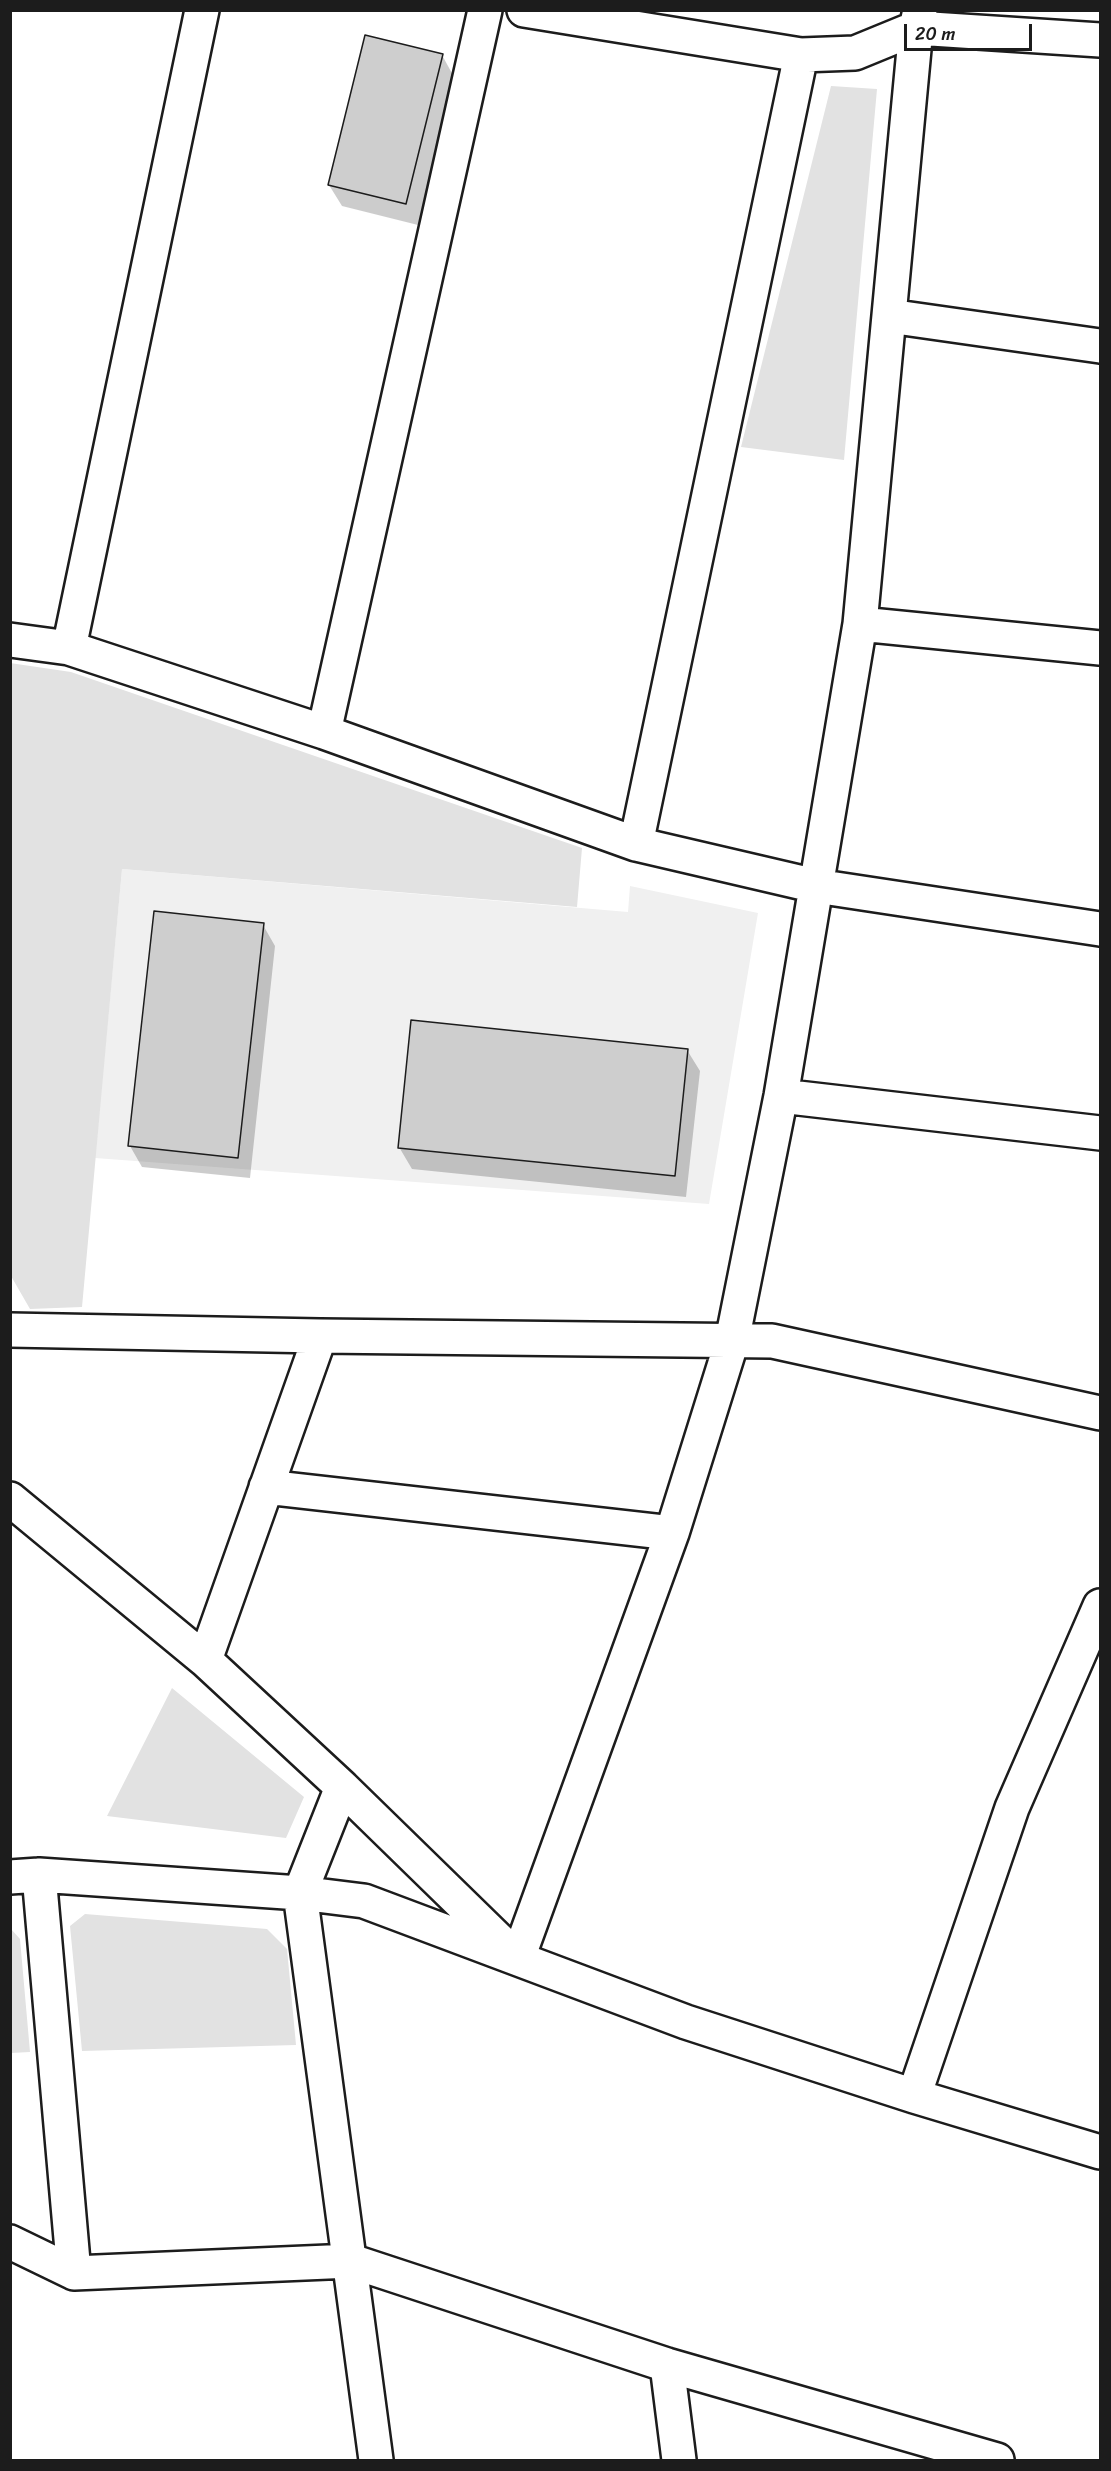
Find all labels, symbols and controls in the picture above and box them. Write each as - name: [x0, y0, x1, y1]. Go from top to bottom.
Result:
- scale bar: [907, 12, 1034, 50]
- text: 20 m: [915, 18, 955, 50]

